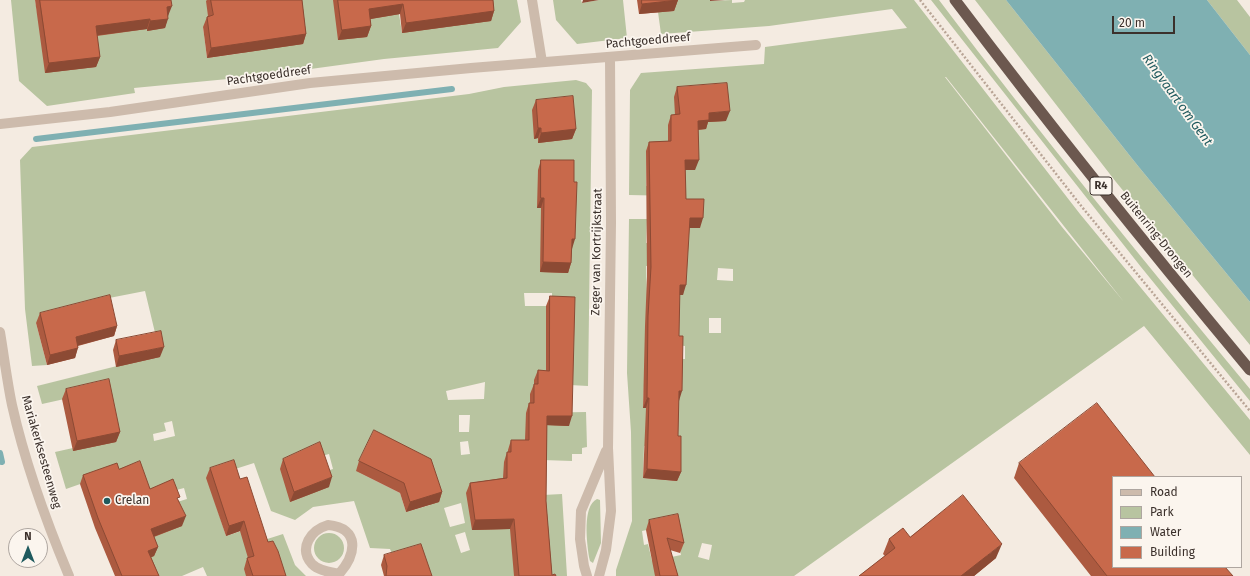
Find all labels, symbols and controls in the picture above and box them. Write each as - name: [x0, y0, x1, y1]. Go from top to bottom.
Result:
- scale bar: [1114, 8, 1177, 34]
- text: 20 m: [1119, 16, 1145, 30]
- street label: Pachtgoeddreef: [605, 30, 691, 52]
- water label: Ringvaart om Gent: [1139, 51, 1215, 149]
- street label: Pachtgoeddreef: [226, 63, 312, 89]
- road number: R4: [1090, 177, 1112, 195]
- street label: Zeger van Kortrijkstraat: [589, 188, 605, 316]
- street label: Buitenring-Drongen: [1117, 189, 1195, 281]
- street label: Mariakerksesteenweg: [18, 394, 64, 510]
- legend: [1112, 476, 1242, 568]
- text: Road: [1150, 485, 1178, 499]
- place label: Crelan: [115, 494, 149, 508]
- marker: Crelan: [102, 496, 112, 506]
- text: Park: [1150, 505, 1174, 519]
- text: Water: [1150, 525, 1181, 539]
- north arrow: [8, 528, 48, 568]
- text: N: [24, 530, 32, 543]
- text: Building: [1150, 545, 1195, 559]

